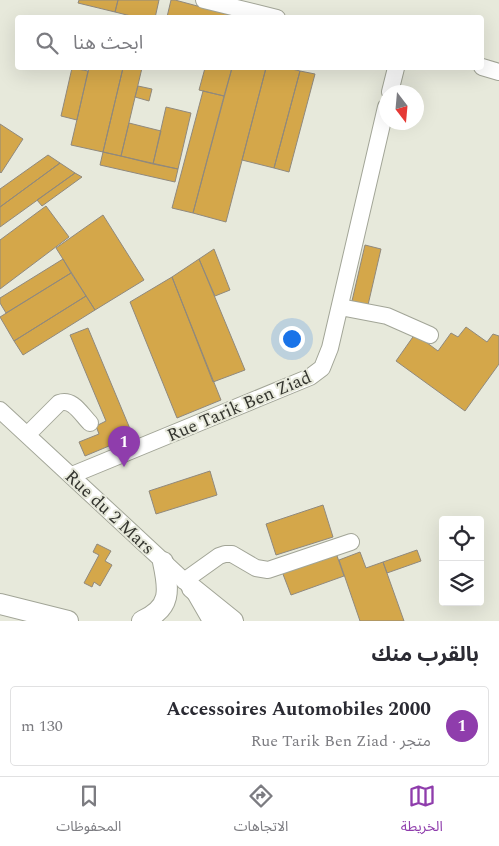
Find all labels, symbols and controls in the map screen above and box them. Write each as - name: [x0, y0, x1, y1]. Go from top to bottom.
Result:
- search box: [15, 15, 484, 70]
- icon: search: [33, 29, 61, 57]
- text: ابحث هنا: [73, 29, 143, 58]
- north arrow: [379, 85, 424, 130]
- your location: [279, 326, 305, 352]
- street label: Rue Tarik Ben Ziad: [163, 364, 316, 449]
- pin: 1: [108, 426, 140, 467]
- street label: Rue du 2 Mars: [59, 463, 161, 561]
- map controls: [439, 516, 484, 606]
- button: locate: [439, 516, 484, 561]
- button: layers: [439, 561, 484, 606]
- text: بالقرب منك: [371, 639, 479, 671]
- text: Accessoires Automobiles 2000: [166, 695, 431, 724]
- text: 130 m: [21, 714, 63, 738]
- text: 1: [458, 714, 467, 738]
- text: متجر · Rue Tarik Ben Ziad: [251, 729, 431, 753]
- tab: المحفوظات: [56, 782, 121, 841]
- tab: الاتجاهات: [234, 782, 288, 841]
- tab: الخريطة: [401, 782, 443, 841]

